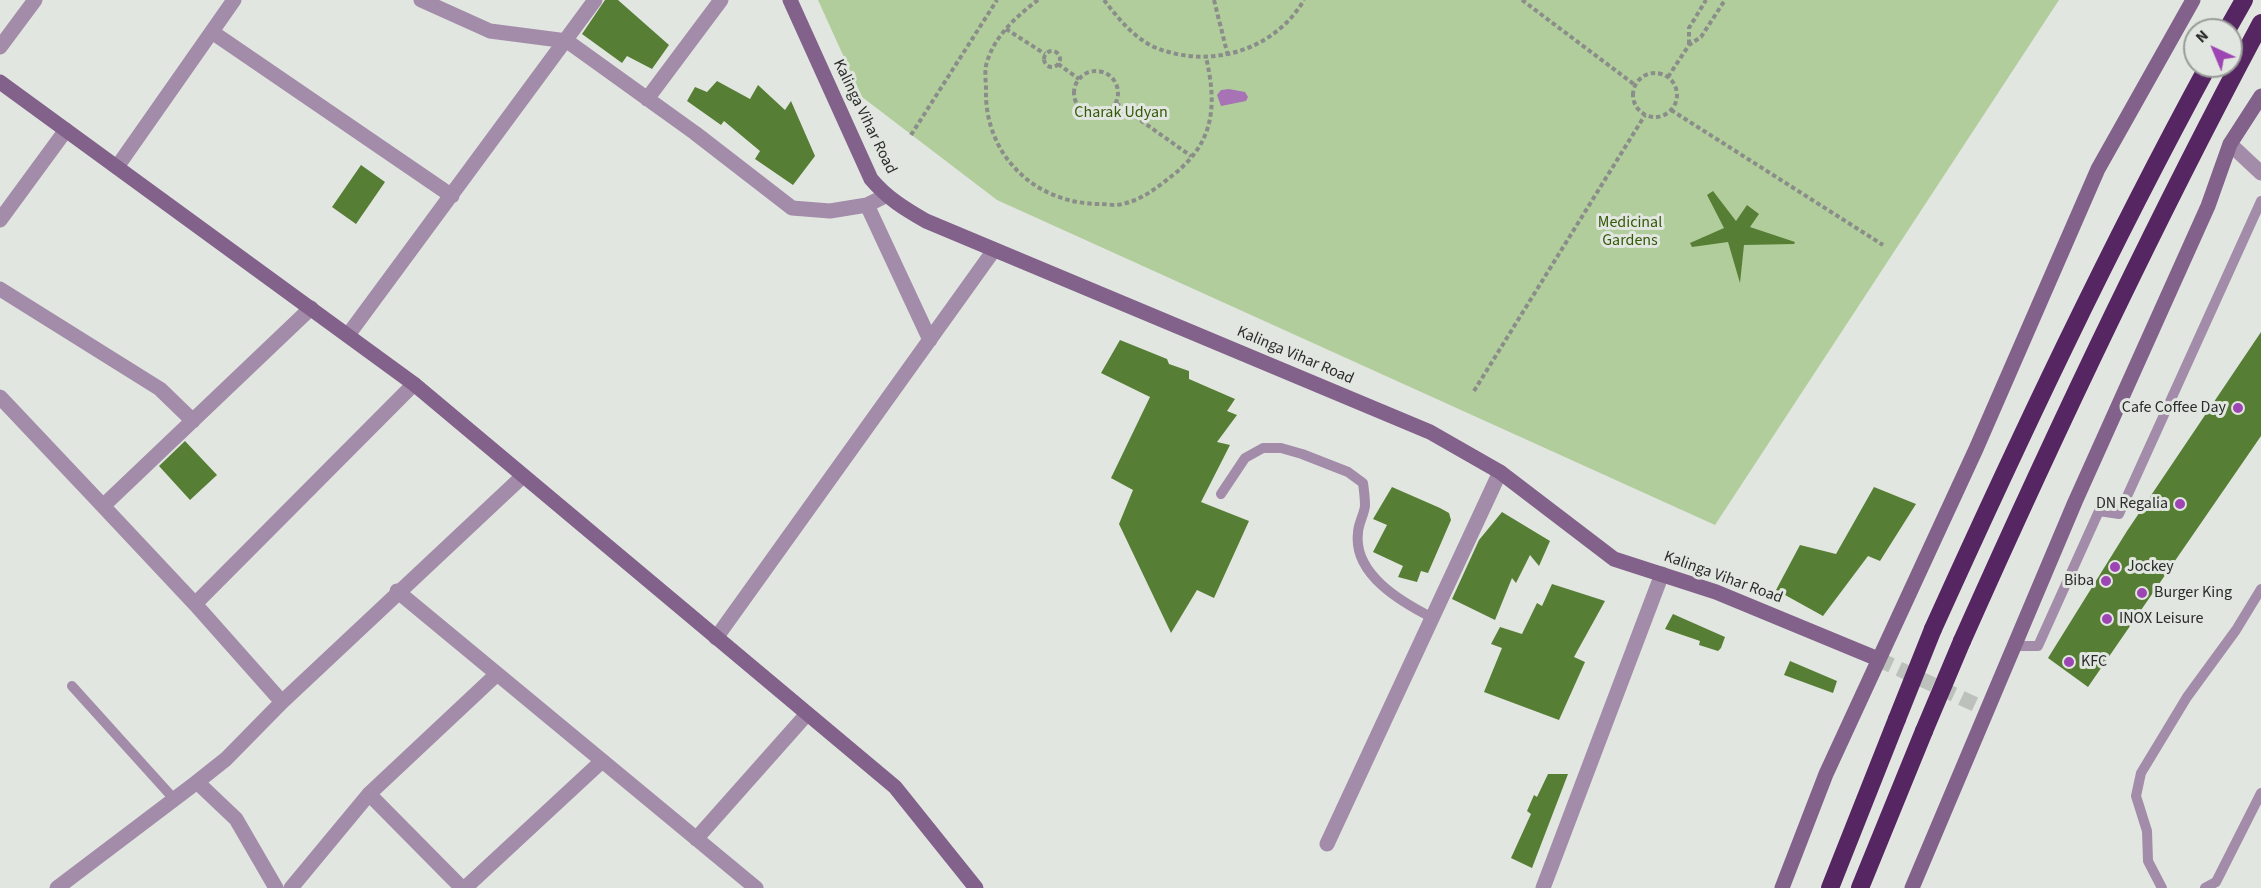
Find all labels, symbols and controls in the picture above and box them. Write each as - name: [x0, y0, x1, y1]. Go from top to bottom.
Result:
- north arrow: [2183, 18, 2243, 78]
- text: N: [2190, 25, 2213, 48]
- street label: Kalinga Vihar Road: [828, 57, 900, 177]
- park label: Charak Udyan: [1074, 103, 1168, 123]
- park label: Medicinal Gardens: [1598, 213, 1662, 251]
- street label: Kalinga Vihar Road: [1234, 323, 1356, 389]
- place label: Cafe Coffee Day: [2122, 398, 2226, 418]
- marker: Cafe Coffee Day: [2231, 401, 2245, 415]
- place label: DN Regalia: [2096, 494, 2168, 514]
- marker: DN Regalia: [2173, 497, 2187, 511]
- street label: Kalinga Vihar Road: [1661, 548, 1785, 608]
- place label: Jockey: [2127, 557, 2174, 577]
- marker: Jockey: [2108, 560, 2122, 574]
- place label: Biba: [2064, 571, 2094, 591]
- marker: Biba: [2099, 574, 2113, 588]
- place label: Burger King: [2154, 583, 2232, 603]
- marker: Burger King: [2135, 586, 2149, 600]
- place label: INOX Leisure: [2119, 609, 2204, 629]
- marker: INOX Leisure: [2100, 612, 2114, 626]
- place label: KFC: [2081, 652, 2107, 672]
- marker: KFC: [2062, 655, 2076, 669]

